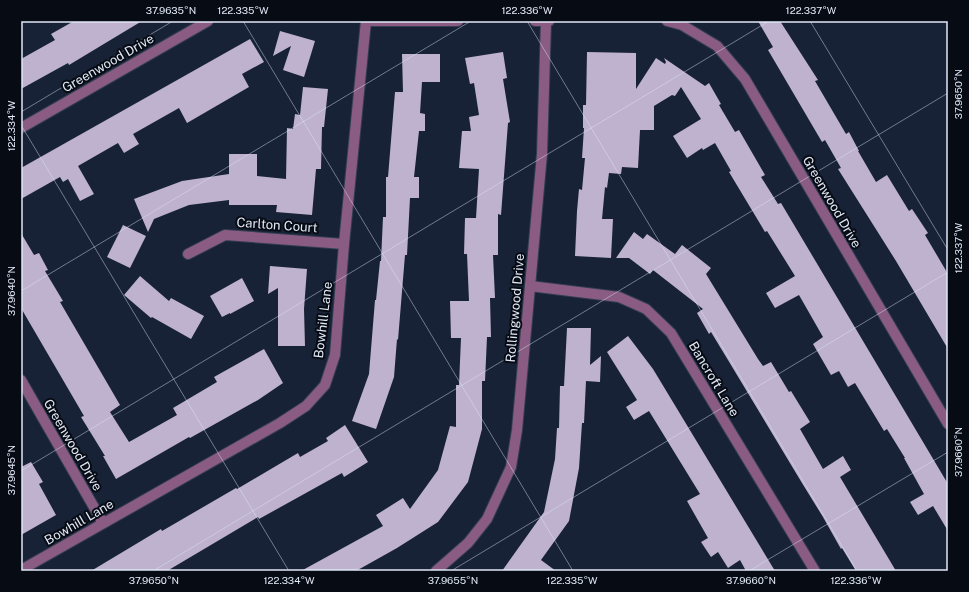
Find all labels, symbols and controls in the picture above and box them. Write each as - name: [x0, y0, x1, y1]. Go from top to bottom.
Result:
- text: 37.9635°N: [146, 4, 196, 16]
- text: 122.335°W: [217, 4, 269, 16]
- text: 122.336°W: [501, 4, 553, 16]
- text: 122.337°W: [786, 4, 837, 16]
- street label: Greenwood Drive: [60, 31, 156, 95]
- text: 37.9650°N: [952, 69, 964, 119]
- text: 122.334°W: [5, 100, 17, 152]
- street label: Greenwood Drive: [800, 154, 864, 250]
- street label: Carlton Court: [236, 215, 318, 235]
- text: 122.337°W: [952, 222, 964, 273]
- street label: Rollingwood Drive: [503, 253, 527, 363]
- text: 37.9640°N: [5, 266, 17, 316]
- street label: Bowhill Lane: [311, 281, 335, 359]
- street label: Bancroft Lane: [686, 339, 742, 419]
- street label: Greenwood Drive: [41, 397, 105, 493]
- text: 37.9660°N: [952, 427, 964, 477]
- text: 37.9645°N: [5, 445, 17, 495]
- street label: Bowhill Lane: [42, 496, 116, 548]
- text: 37.9650°N: [129, 574, 179, 586]
- text: 122.334°W: [263, 574, 315, 586]
- text: 37.9655°N: [428, 574, 478, 586]
- text: 122.335°W: [546, 574, 598, 586]
- text: 37.9660°N: [726, 574, 776, 586]
- text: 122.336°W: [830, 574, 882, 586]

